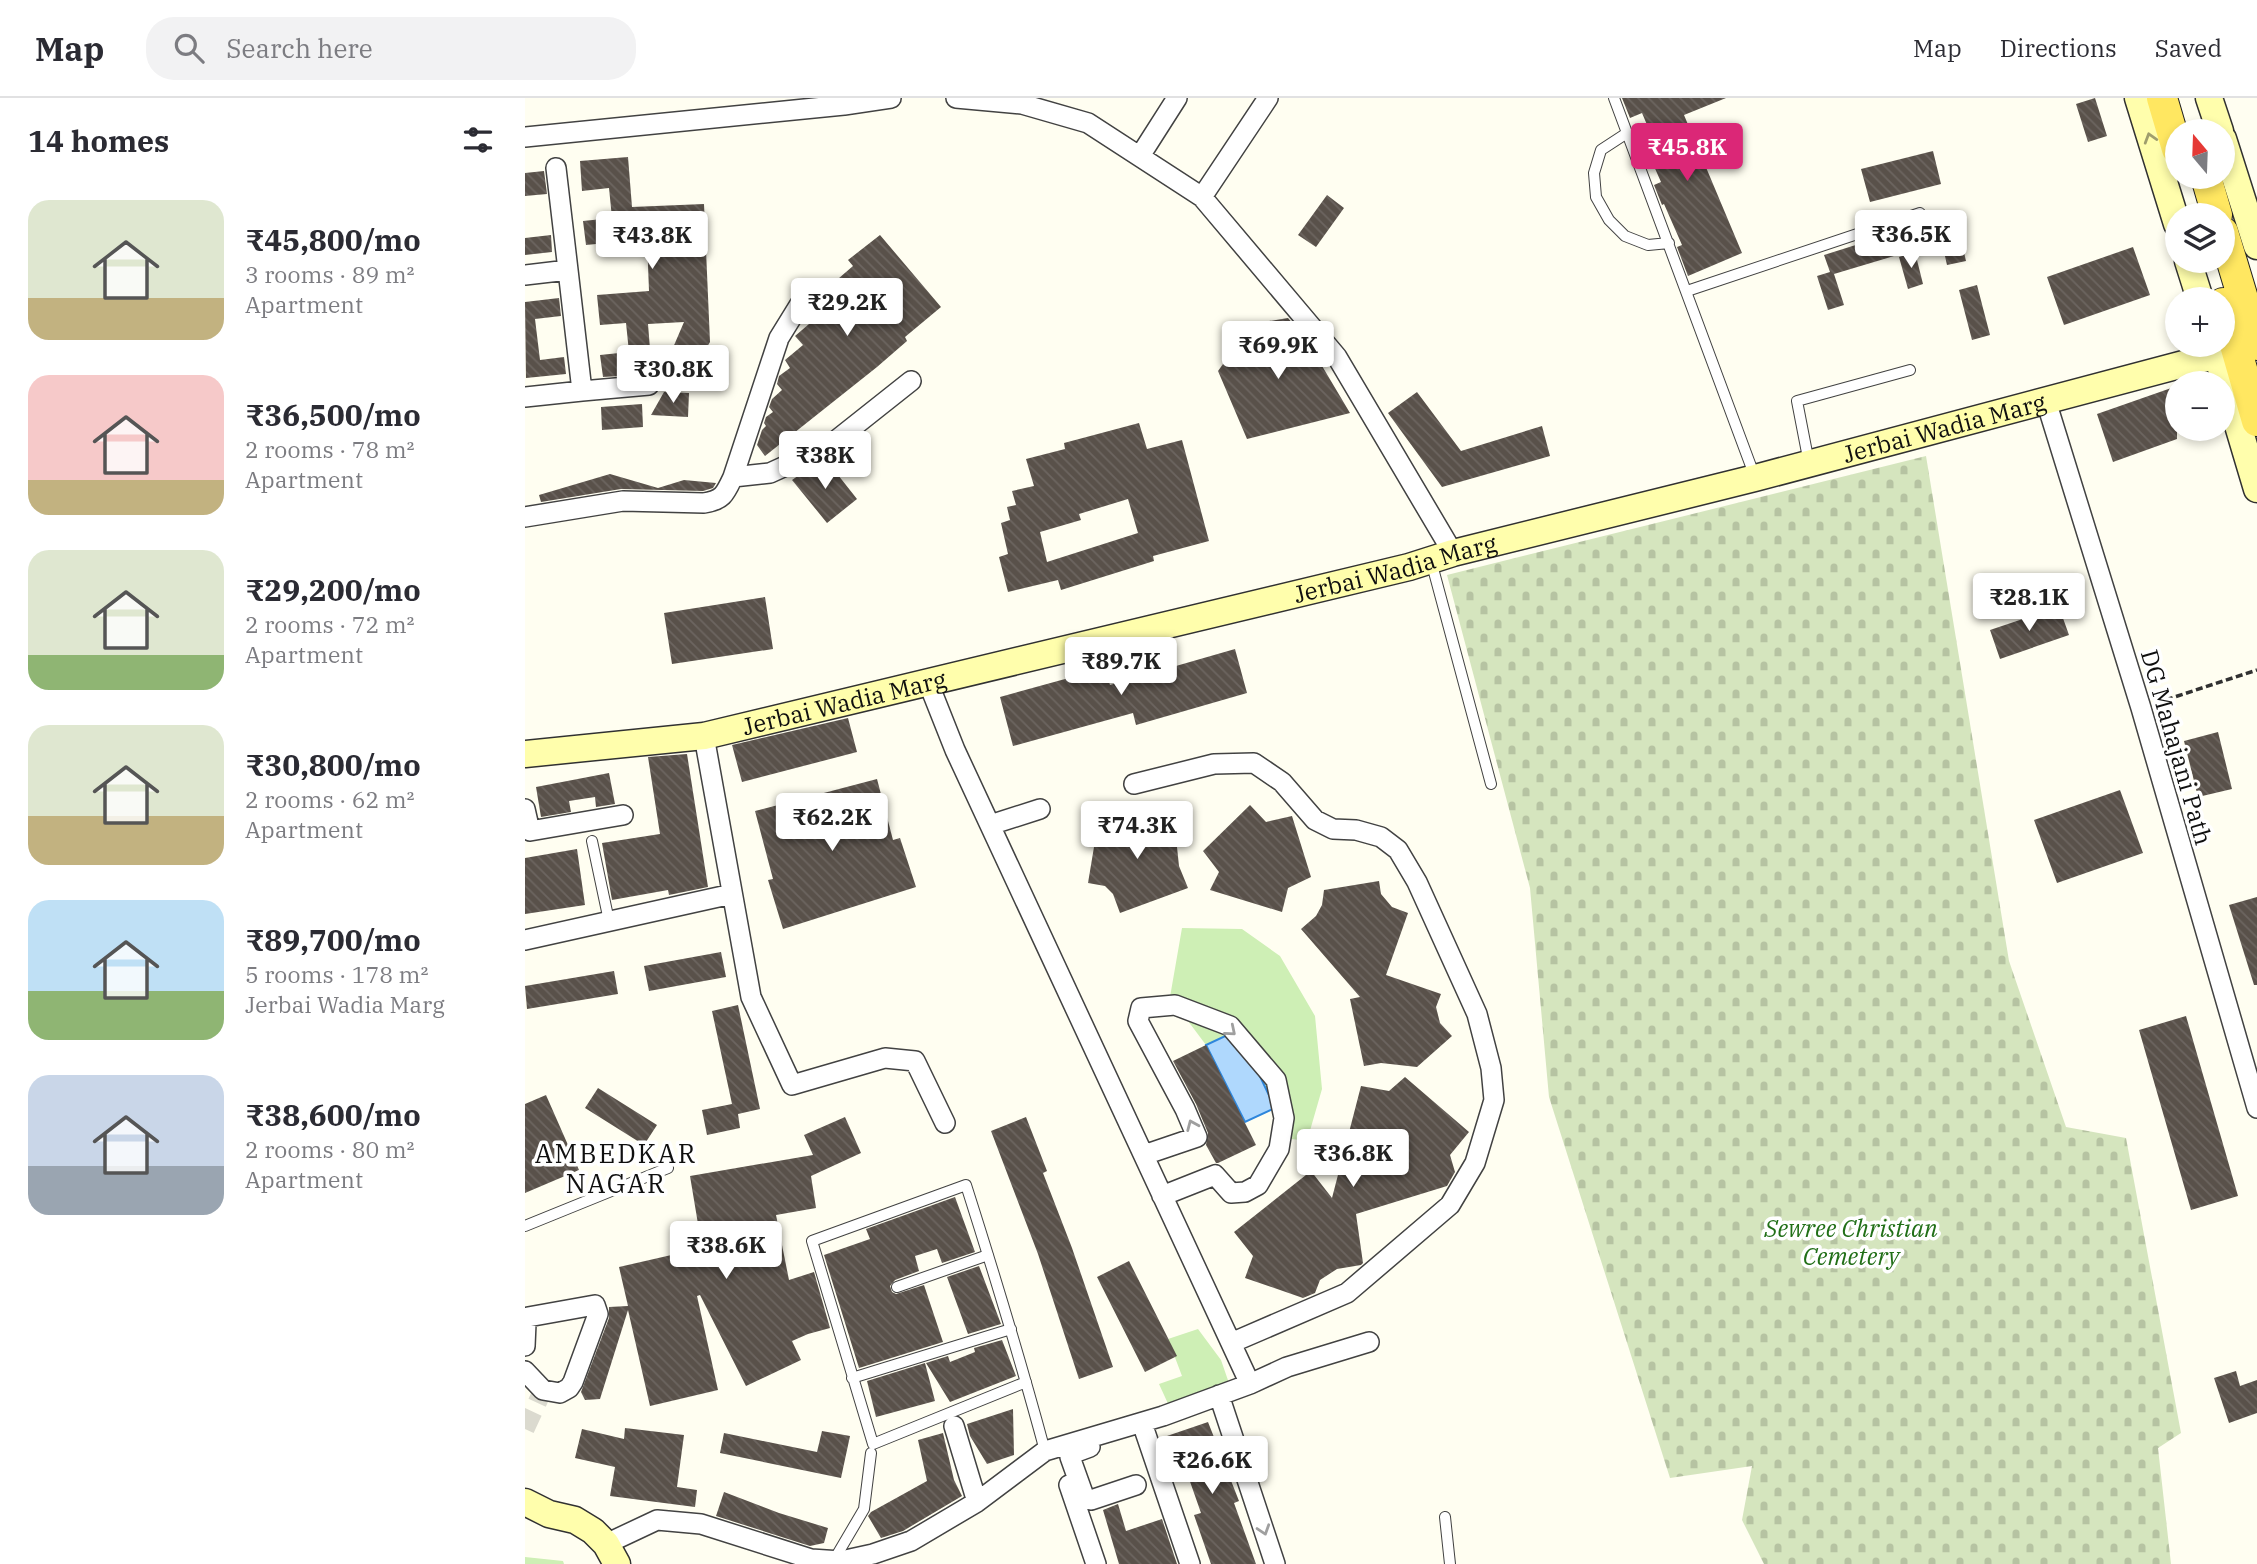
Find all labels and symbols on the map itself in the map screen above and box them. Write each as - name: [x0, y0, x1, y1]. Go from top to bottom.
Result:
- north arrow: [2165, 119, 2235, 189]
- pin: ₹45.8K: [1630, 123, 1744, 183]
- one-way arrow: [2144, 132, 2159, 144]
- pin: ₹36.5K: [1854, 211, 1968, 270]
- pin: ₹43.8K: [595, 212, 709, 271]
- pin: ₹29.2K: [790, 278, 904, 338]
- pin: ₹69.9K: [1221, 322, 1335, 381]
- pin: ₹30.8K: [616, 345, 730, 405]
- street label: Jerbai Wadia Marg: [1839, 385, 2049, 470]
- pin: ₹38K: [784, 432, 866, 491]
- street label: Jerbai Wadia Marg: [1290, 527, 1500, 610]
- pin: ₹28.1K: [1972, 574, 2086, 633]
- pin: ₹89.7K: [1064, 638, 1178, 697]
- street label: DG Mahajani Path: [2134, 646, 2220, 848]
- street label: Jerbai Wadia Marg: [739, 663, 949, 742]
- pin: ₹62.2K: [775, 794, 889, 853]
- pin: ₹74.3K: [1080, 802, 1194, 861]
- one-way arrow: [1223, 1023, 1236, 1036]
- one-way arrow: [1186, 1120, 1200, 1132]
- pin: ₹36.8K: [1296, 1130, 1410, 1189]
- district label: AMBEDKAR NAGAR: [535, 1136, 697, 1200]
- park label: Sewree Christian Cemetery: [1763, 1212, 1938, 1272]
- pin: ₹38.6K: [669, 1222, 783, 1281]
- pin: ₹26.6K: [1155, 1436, 1269, 1496]
- one-way arrow: [1256, 1523, 1270, 1536]

